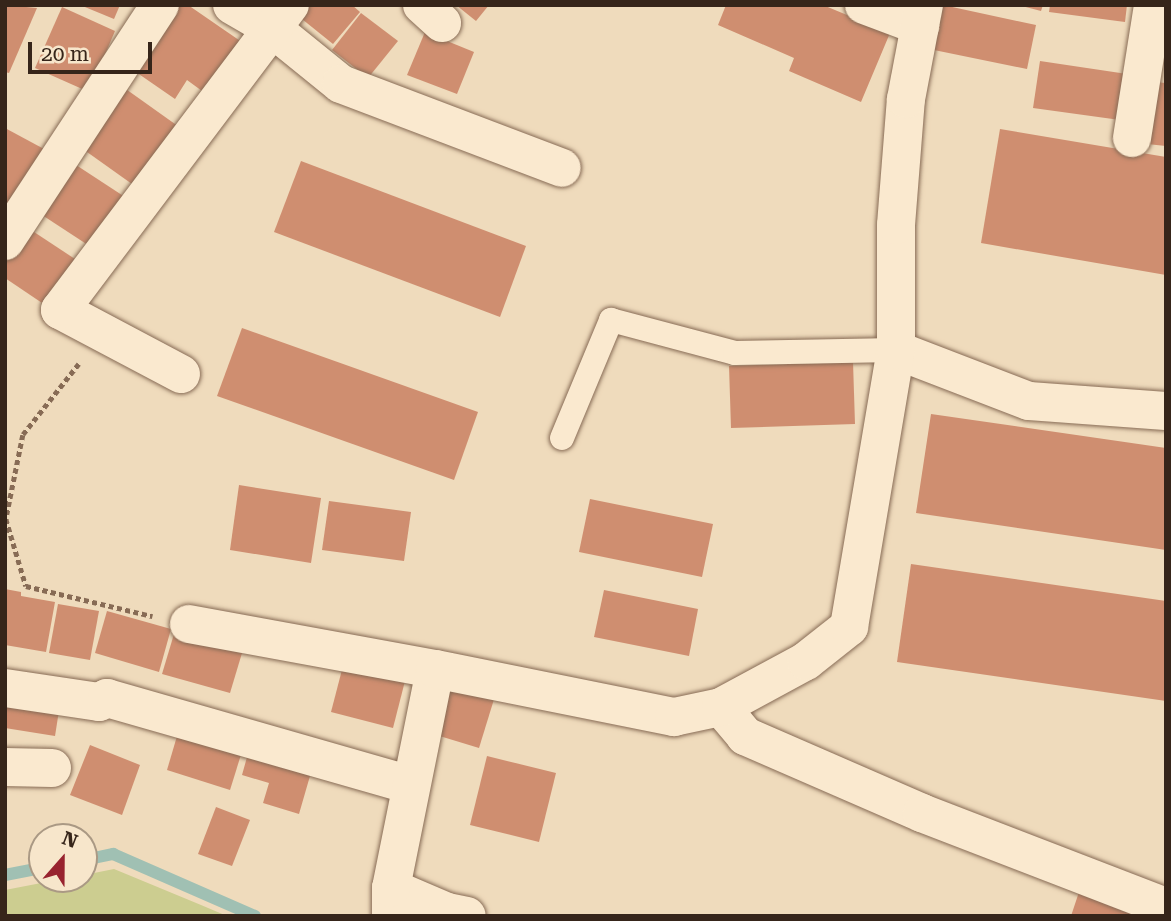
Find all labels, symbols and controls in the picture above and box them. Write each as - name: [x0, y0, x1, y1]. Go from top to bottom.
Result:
- scale bar: [32, 28, 156, 72]
- text: 20 m: [41, 42, 89, 66]
- north arrow: [28, 823, 98, 893]
- text: N: [59, 826, 81, 853]

